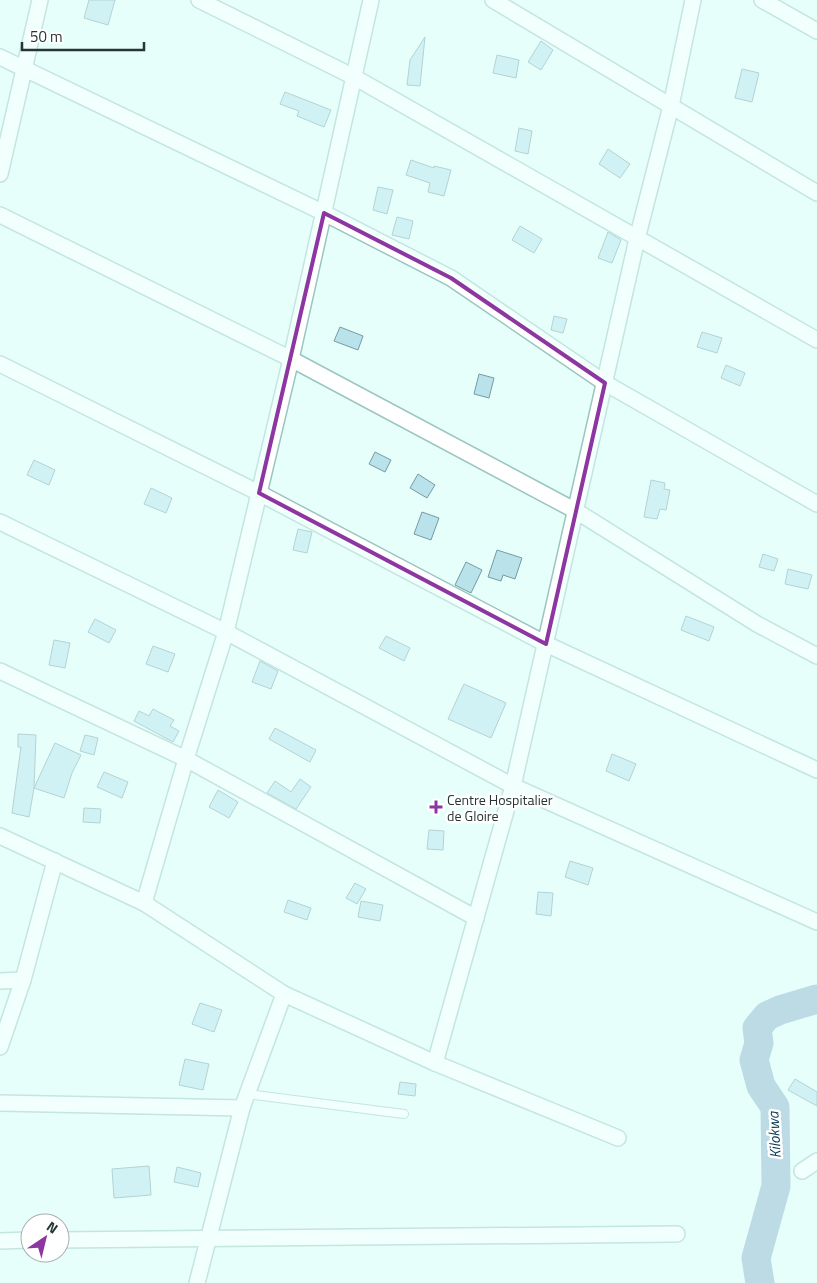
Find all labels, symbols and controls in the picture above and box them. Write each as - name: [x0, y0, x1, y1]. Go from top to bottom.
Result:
- scale bar: [22, 20, 145, 52]
- text: 50 m: [30, 25, 63, 48]
- place label: Centre Hospitalier de Gloire: [447, 789, 553, 826]
- marker: Centre Hospitalier de Gloire: [429, 800, 443, 814]
- water label: Kilokwa: [761, 1110, 787, 1159]
- north arrow: [20, 1213, 70, 1263]
- text: N: [43, 1216, 63, 1238]

